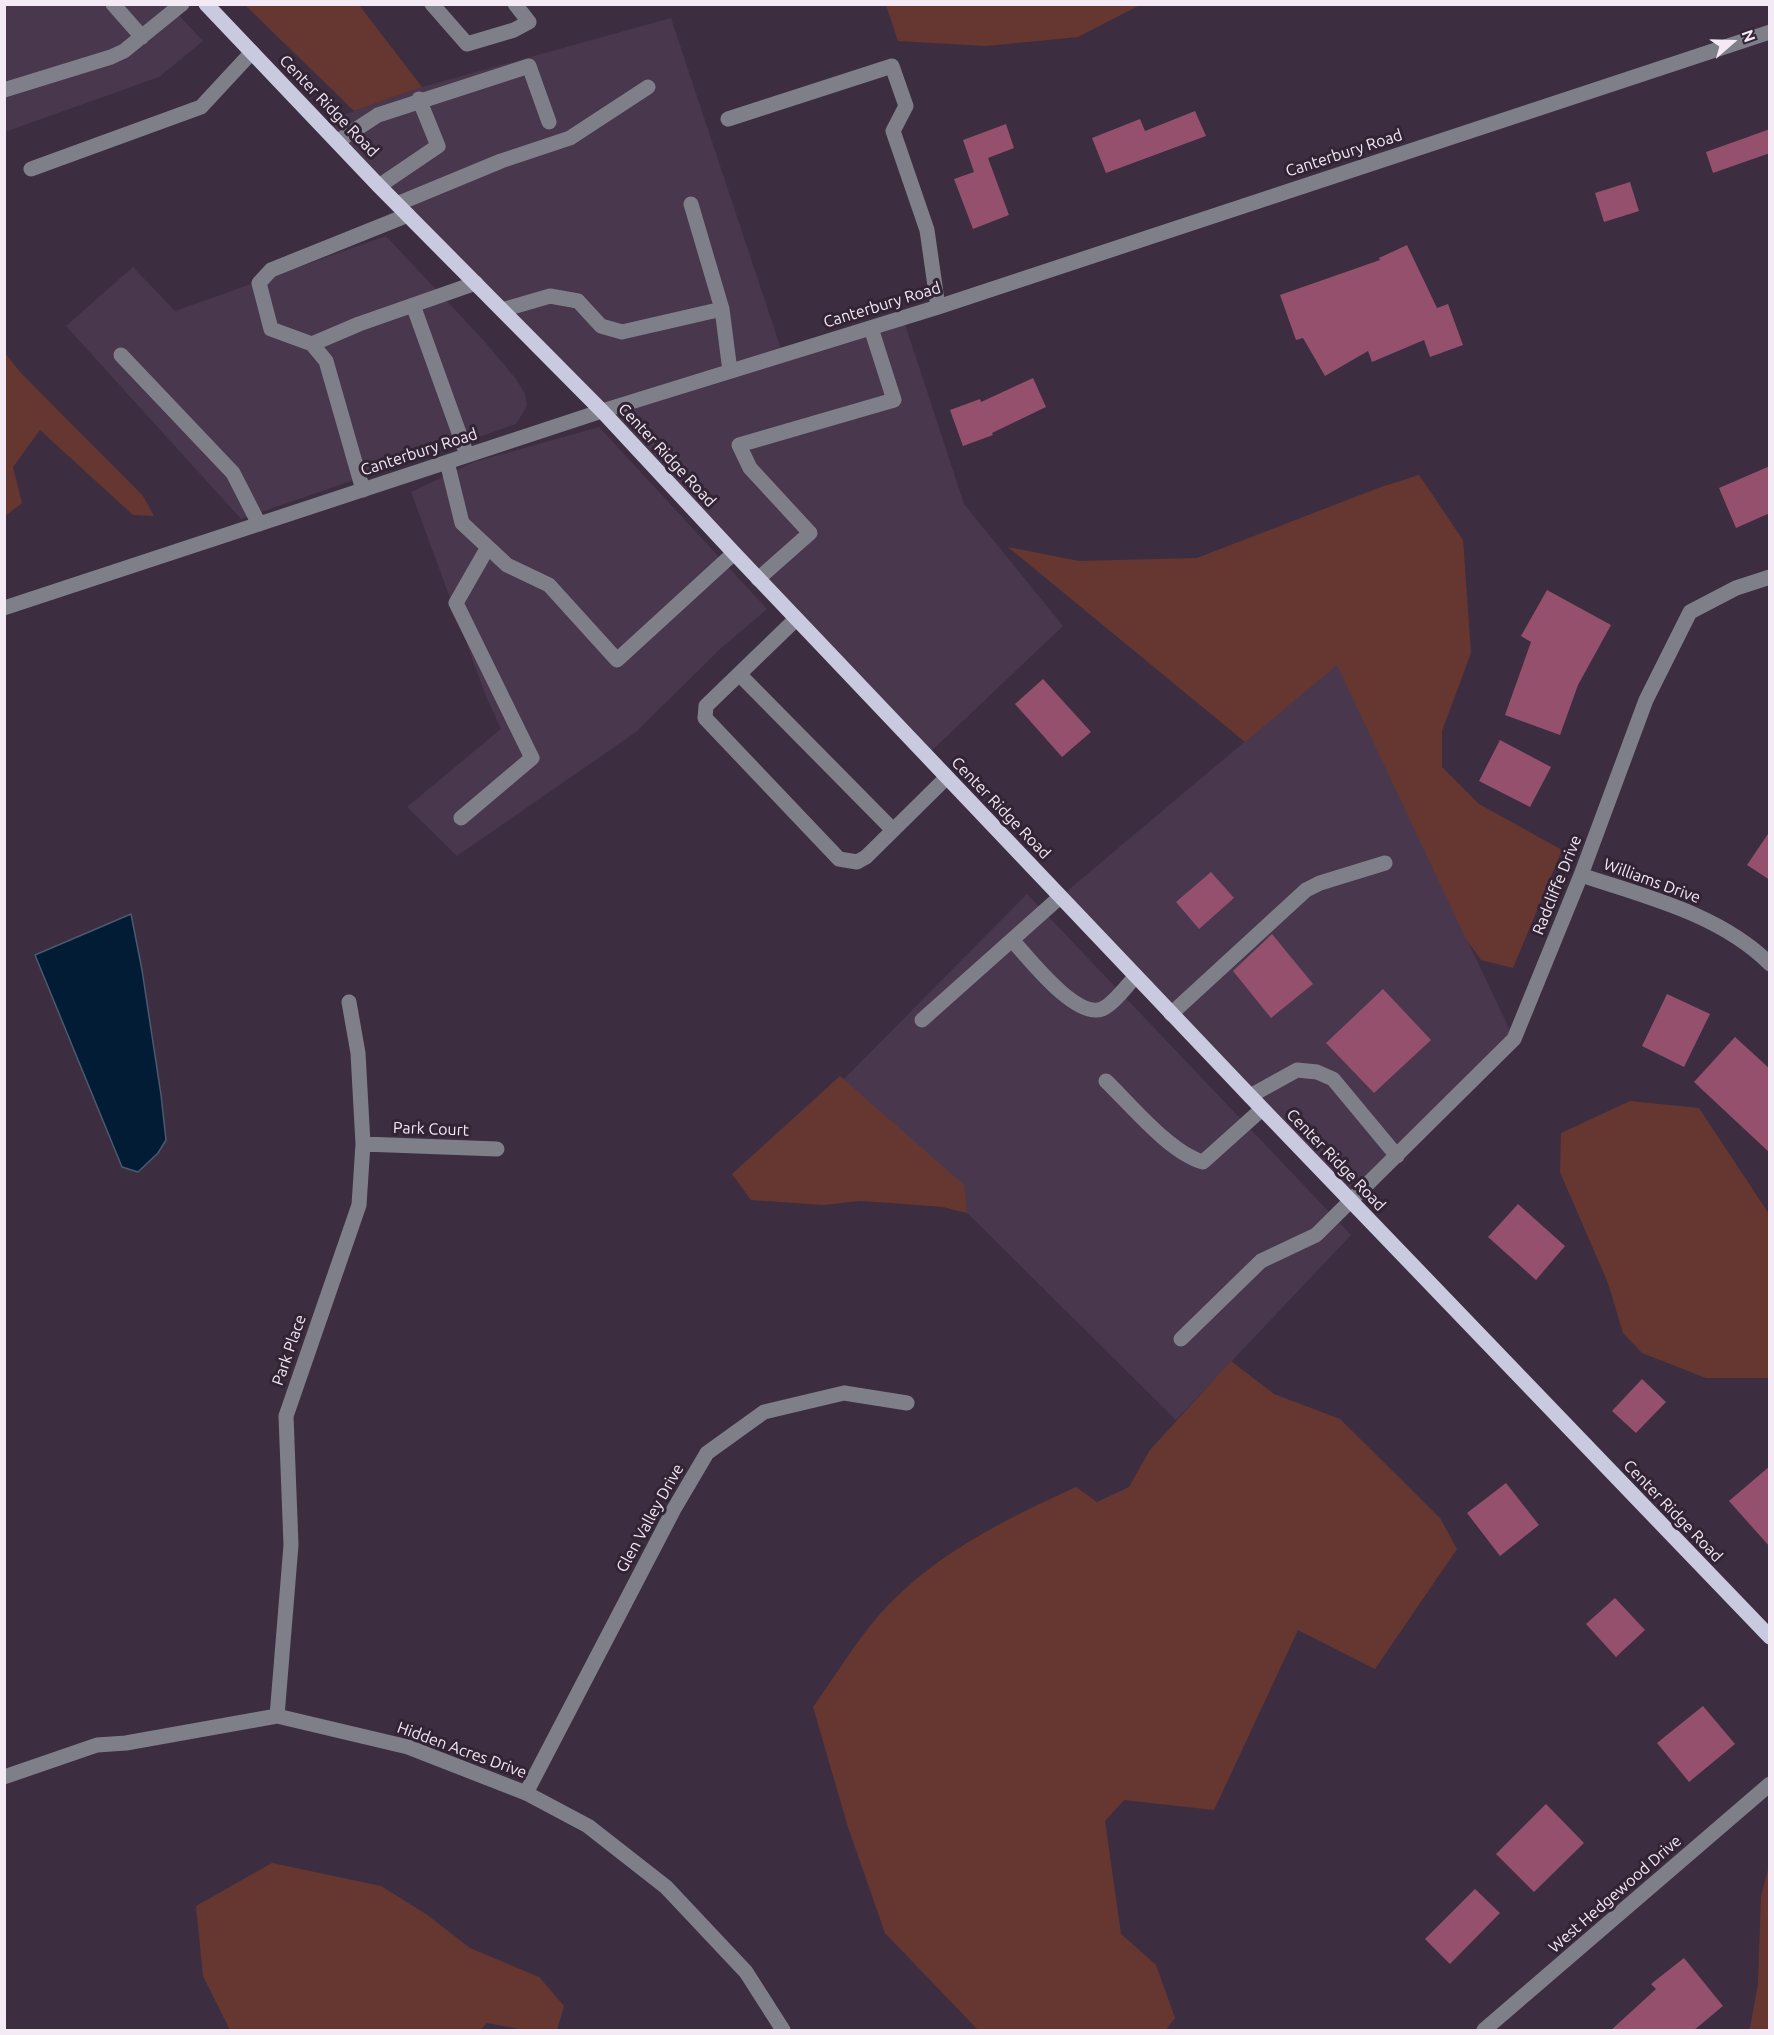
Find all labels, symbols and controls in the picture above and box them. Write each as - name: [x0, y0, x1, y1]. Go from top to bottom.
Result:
- north arrow: [1702, 12, 1762, 72]
- text: N: [1738, 27, 1759, 45]
- street label: Center Ridge Road: [275, 51, 383, 161]
- street label: Canterbury Road: [1283, 125, 1405, 181]
- street label: Canterbury Road: [821, 278, 943, 332]
- street label: Center Ridge Road: [614, 399, 720, 511]
- street label: Canterbury Road: [358, 424, 480, 480]
- street label: Center Ridge Road: [947, 753, 1055, 863]
- street label: Radcliffe Drive: [1528, 832, 1586, 938]
- street label: Williams Drive: [1601, 855, 1703, 907]
- street label: Center Ridge Road: [1282, 1105, 1390, 1215]
- street label: Park Court: [393, 1118, 469, 1140]
- street label: Park Place: [268, 1312, 310, 1388]
- street label: Center Ridge Road: [1619, 1456, 1727, 1566]
- street label: Glen Valley Drive: [612, 1460, 688, 1576]
- street label: Hidden Acres Drive: [395, 1718, 529, 1782]
- street label: West Hedgewood Drive: [1545, 1831, 1685, 1957]

